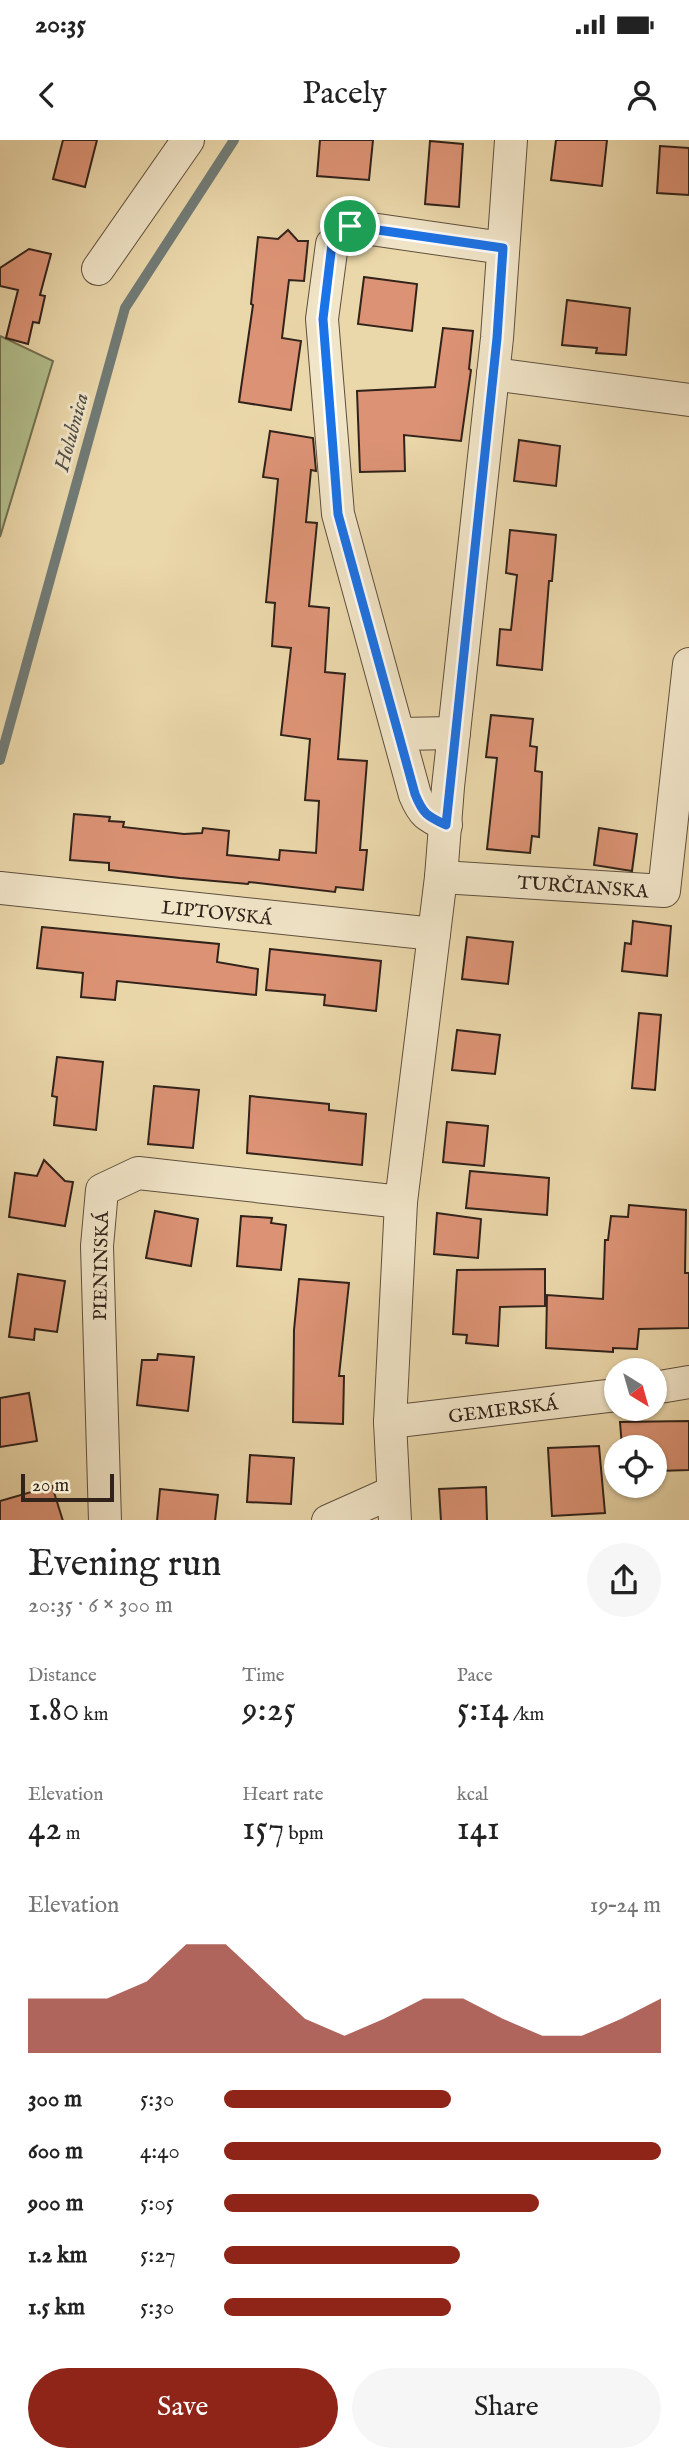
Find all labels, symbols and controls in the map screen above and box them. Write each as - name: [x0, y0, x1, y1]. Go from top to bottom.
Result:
- text: 20:35: [35, 8, 86, 41]
- text: Pacely: [302, 74, 387, 115]
- icon: back: [28, 76, 66, 114]
- icon: person: [623, 76, 661, 114]
- pin: [320, 196, 380, 256]
- icon: arrive: [331, 207, 369, 245]
- water label: Holubnica: [49, 390, 96, 475]
- street label: TURČIANSKA: [517, 870, 650, 905]
- street label: LIPTOVSKÁ: [160, 895, 275, 932]
- street label: PIENINSKÁ: [88, 1210, 115, 1321]
- north arrow: [604, 1358, 667, 1421]
- map controls: [604, 1358, 667, 1498]
- street label: GEMERSKÁ: [447, 1391, 560, 1430]
- button: locate: [604, 1435, 667, 1498]
- scale bar: [21, 1472, 114, 1503]
- text: 20 m: [32, 1474, 69, 1498]
- text: Evening run: [28, 1541, 222, 1589]
- button: share: [587, 1543, 661, 1617]
- text: 20:35 · 6 × 300 m: [28, 1591, 173, 1620]
- text: Distance: [28, 1664, 97, 1688]
- text: Time: [242, 1664, 285, 1688]
- text: Pace: [457, 1664, 493, 1688]
- text: 1.80: [28, 1688, 79, 1733]
- text: 9:25: [242, 1688, 296, 1733]
- text: 5:14: [457, 1688, 509, 1733]
- text: km: [79, 1703, 108, 1727]
- text: /km: [509, 1703, 544, 1727]
- text: Elevation: [28, 1783, 103, 1807]
- text: Heart rate: [242, 1783, 323, 1807]
- text: kcal: [457, 1783, 488, 1807]
- text: 42: [28, 1807, 62, 1852]
- text: 157: [242, 1807, 284, 1852]
- text: 141: [457, 1807, 500, 1852]
- text: m: [62, 1822, 80, 1846]
- text: bpm: [284, 1822, 324, 1846]
- text: Elevation: [28, 1891, 119, 1920]
- text: 19–24 m: [590, 1891, 661, 1920]
- text: 300 m: [28, 2085, 82, 2114]
- text: 5:30: [140, 2085, 174, 2114]
- text: 600 m: [28, 2137, 83, 2166]
- text: 4:40: [140, 2137, 180, 2166]
- text: 900 m: [28, 2189, 83, 2218]
- text: 5:05: [140, 2189, 174, 2218]
- text: 1.2 km: [28, 2241, 87, 2270]
- text: 5:27: [140, 2241, 176, 2270]
- text: 1.5 km: [28, 2293, 85, 2322]
- text: 5:30: [140, 2293, 174, 2322]
- button: Save: [28, 2368, 338, 2448]
- button: Share: [352, 2368, 661, 2448]

